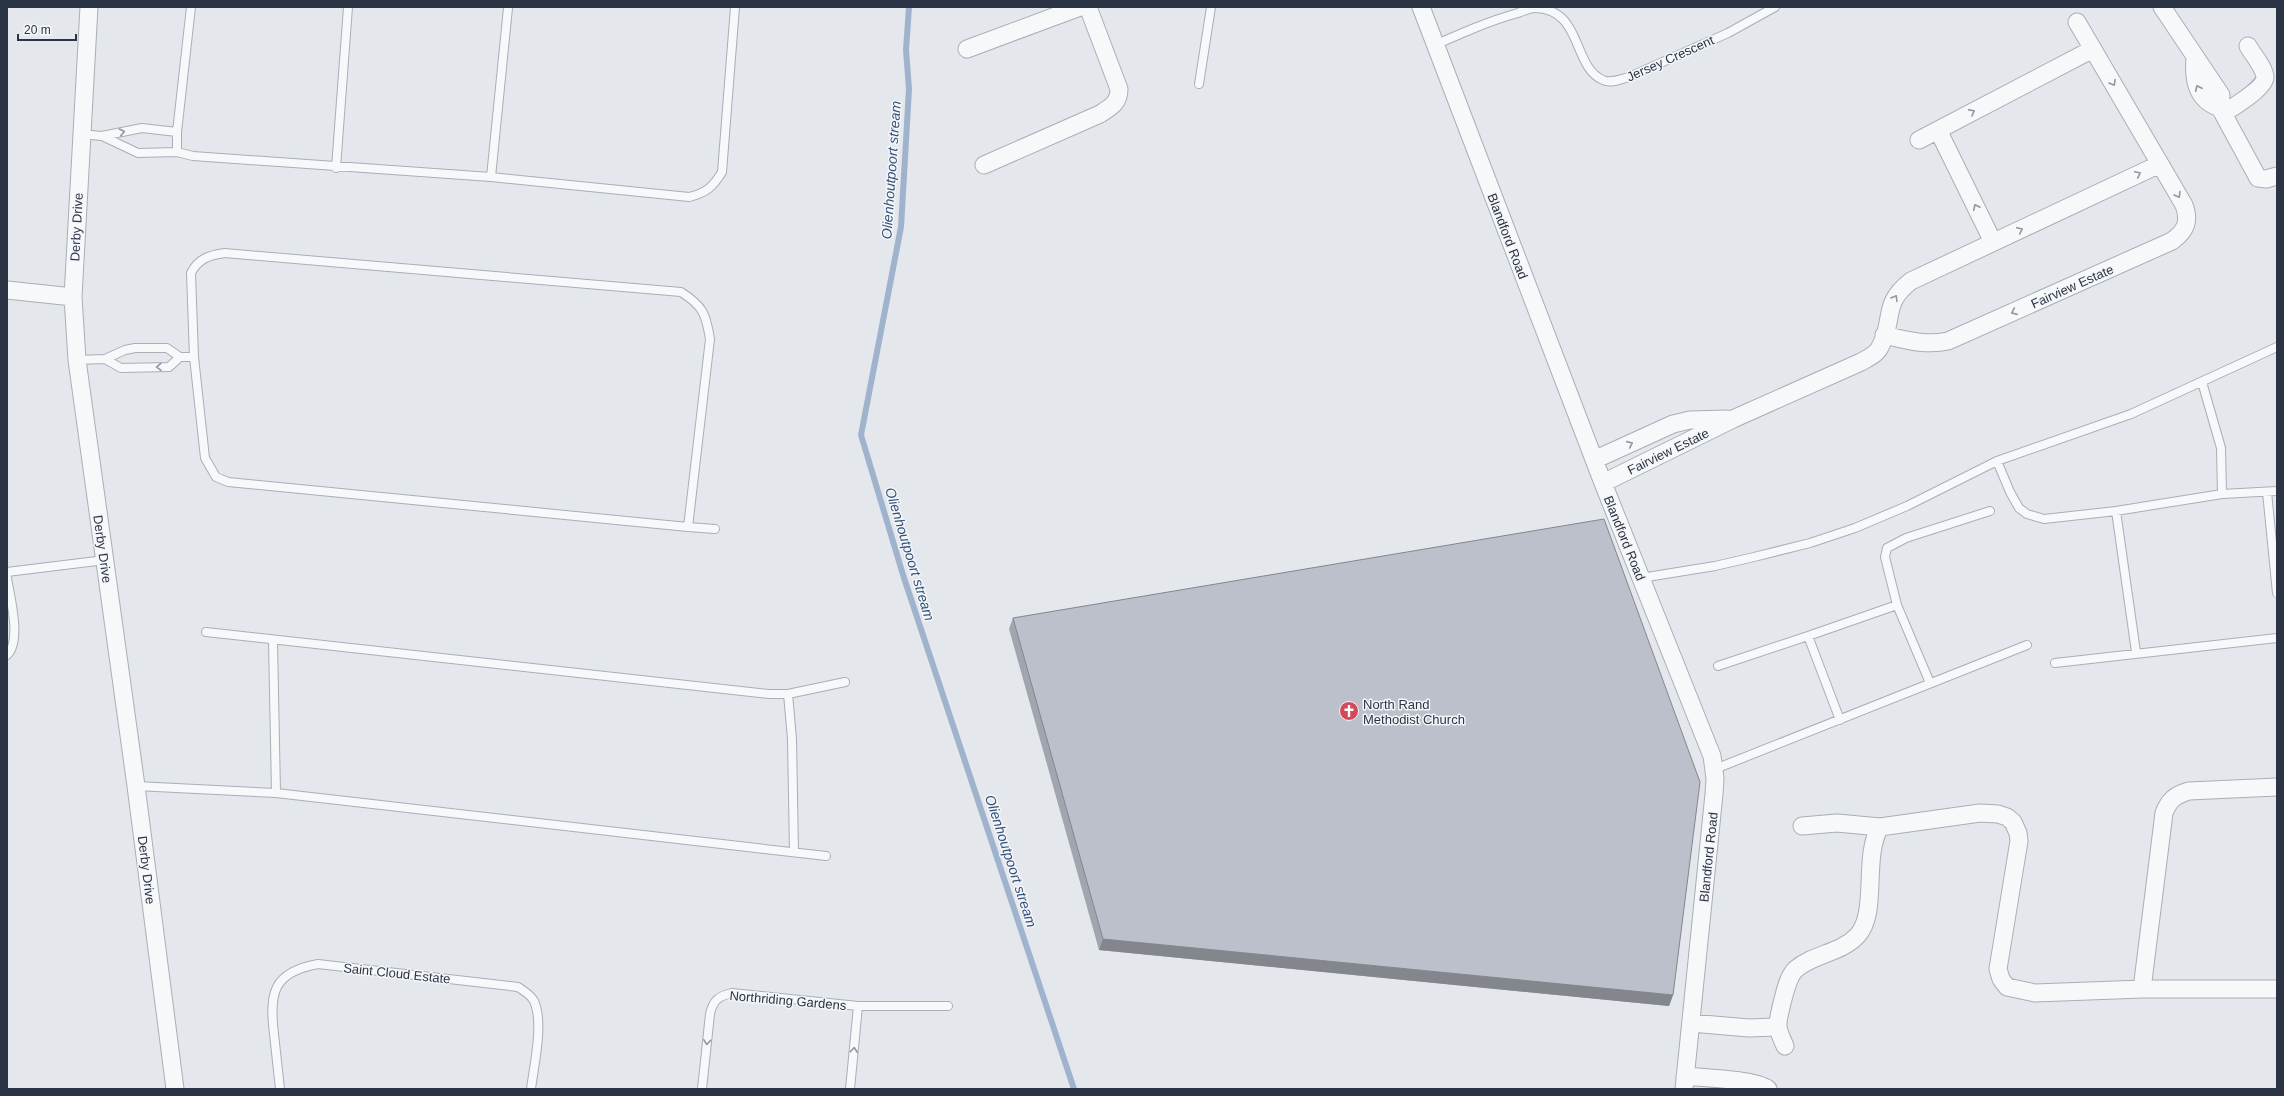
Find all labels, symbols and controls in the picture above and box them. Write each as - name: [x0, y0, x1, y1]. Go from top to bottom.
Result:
- scale bar: [18, 16, 76, 42]
- text: 20 m: [24, 23, 51, 37]
- street label: Jersey Crescent: [1624, 32, 1717, 84]
- one-way arrow: [2108, 79, 2115, 86]
- one-way arrow: [2195, 85, 2203, 93]
- water label: Olienhoutpoort stream: [878, 100, 904, 240]
- one-way arrow: [1968, 110, 1976, 117]
- one-way arrow: [119, 128, 125, 136]
- one-way arrow: [2133, 171, 2141, 179]
- street label: Blandford Road: [1484, 191, 1531, 281]
- one-way arrow: [2174, 191, 2181, 198]
- street label: Derby Drive: [67, 192, 86, 262]
- one-way arrow: [1973, 204, 1981, 211]
- one-way arrow: [2016, 227, 2023, 235]
- street label: Fairview Estate: [2029, 262, 2116, 311]
- one-way arrow: [1891, 295, 1898, 302]
- one-way arrow: [2010, 307, 2018, 315]
- one-way arrow: [156, 363, 162, 372]
- street label: Fairview Estate: [1625, 425, 1711, 478]
- one-way arrow: [1626, 440, 1633, 448]
- water label: Olienhoutpoort stream: [882, 485, 938, 623]
- street label: Blandford Road: [1601, 493, 1648, 583]
- street label: Derby Drive: [90, 514, 115, 584]
- place label: North Rand Methodist Church: [1363, 697, 1465, 727]
- church icon: North Rand Methodist Church: [1338, 700, 1360, 722]
- water label: Olienhoutpoort stream: [982, 793, 1040, 930]
- street label: Blandford Road: [1696, 811, 1721, 903]
- street label: Derby Drive: [135, 835, 158, 905]
- street label: Saint Cloud Estate: [343, 960, 451, 987]
- street label: Northriding Gardens: [729, 988, 847, 1013]
- one-way arrow: [703, 1039, 712, 1045]
- one-way arrow: [849, 1047, 858, 1053]

